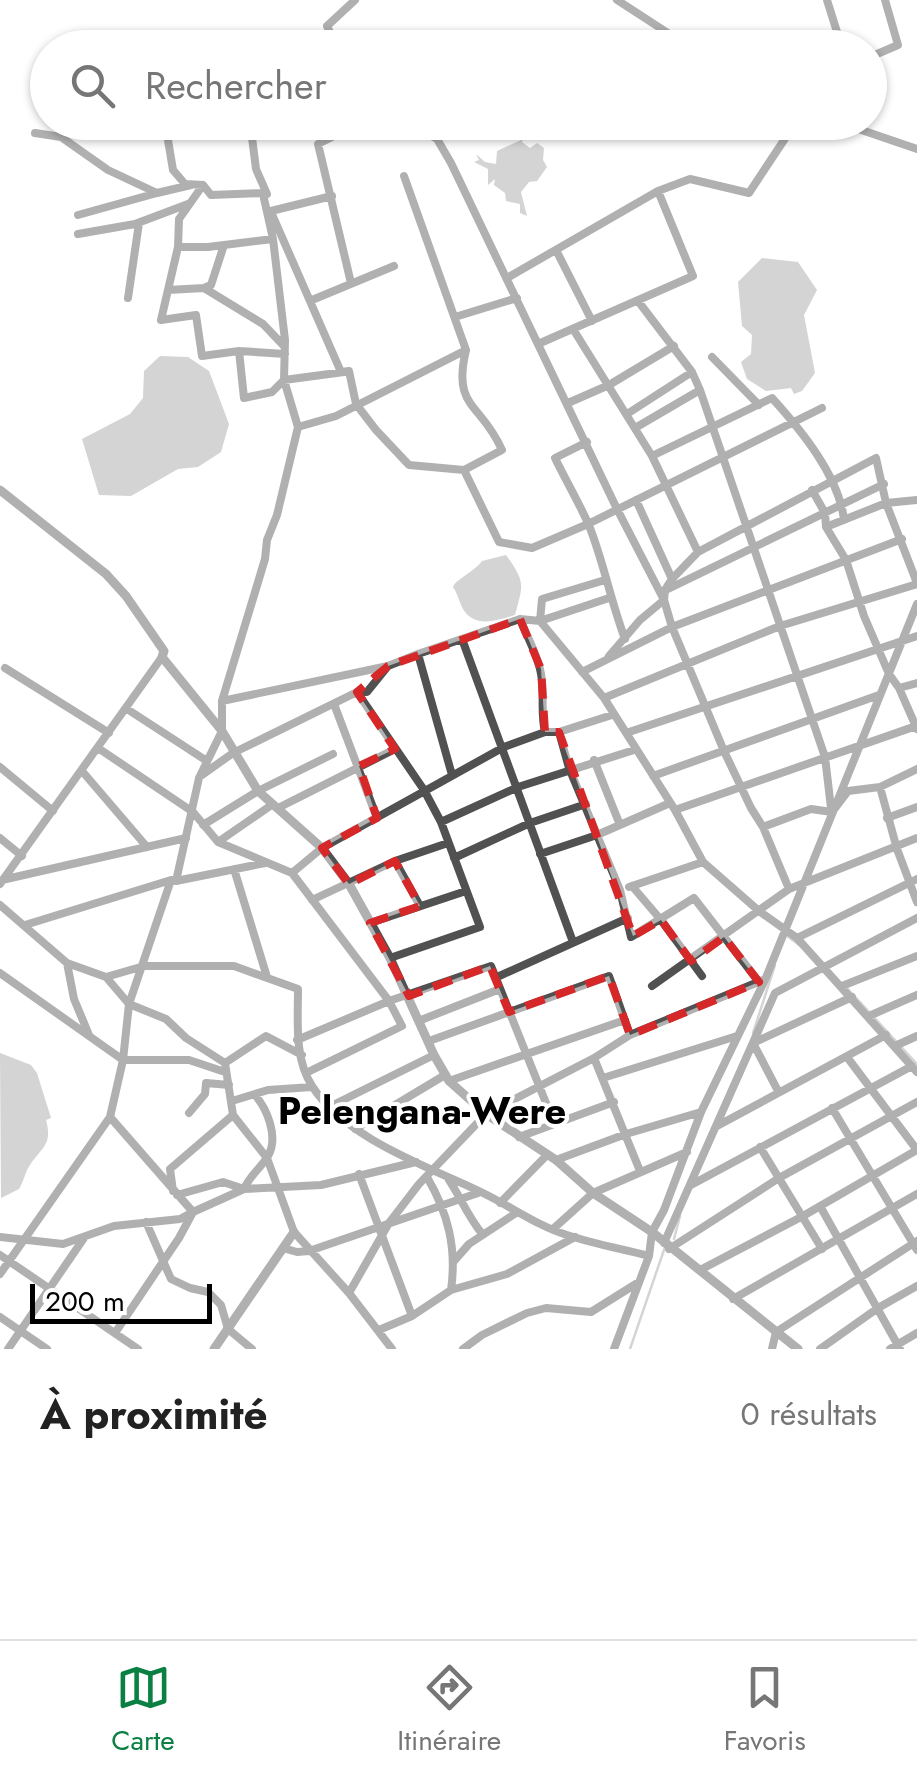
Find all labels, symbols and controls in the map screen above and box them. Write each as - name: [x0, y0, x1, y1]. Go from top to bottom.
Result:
- search box: [30, 30, 887, 140]
- icon: search: [65, 58, 120, 113]
- text: Rechercher: [145, 58, 327, 113]
- district label: Pelengana-Were: [278, 1083, 566, 1138]
- scale bar: [30, 1279, 212, 1324]
- text: 200 m: [45, 1281, 125, 1322]
- text: À proximité: [40, 1384, 268, 1445]
- text: 0 résultats: [741, 1391, 877, 1437]
- tab: Carte: [111, 1660, 175, 1761]
- tab: Itinéraire: [397, 1660, 501, 1761]
- tab: Favoris: [724, 1660, 806, 1761]

